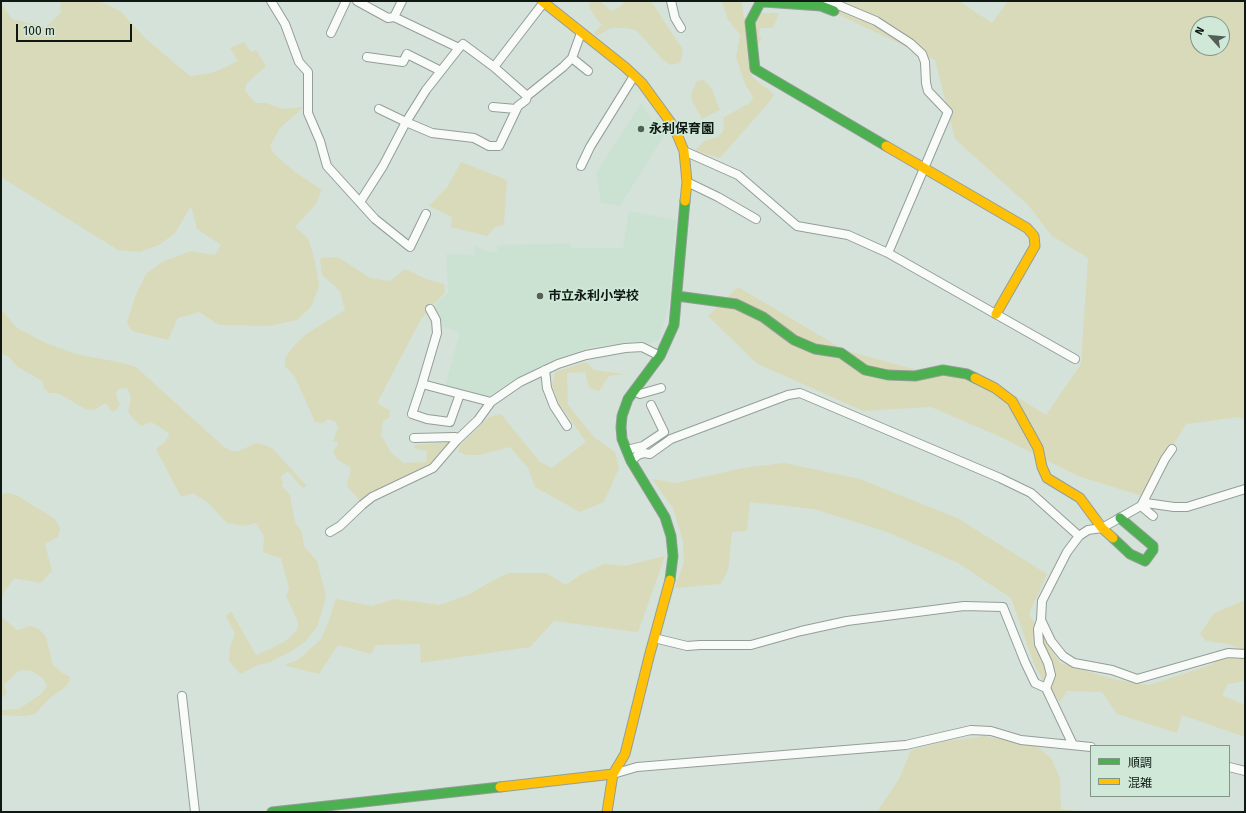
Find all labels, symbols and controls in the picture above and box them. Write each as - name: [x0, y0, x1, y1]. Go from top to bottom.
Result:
- scale bar: [18, 16, 134, 42]
- north arrow: [1190, 16, 1230, 56]
- text: 100 m: [23, 24, 55, 38]
- text: N: [1192, 25, 1207, 37]
- place label: 永利保育園: [649, 121, 714, 137]
- marker: 永利保育園: [636, 124, 646, 134]
- place label: 市立永利小学校: [548, 288, 639, 304]
- marker: 市立永利小学校: [535, 291, 545, 301]
- legend: [1090, 745, 1230, 797]
- text: 順調: [1128, 756, 1152, 770]
- text: 混雑: [1128, 776, 1152, 790]

